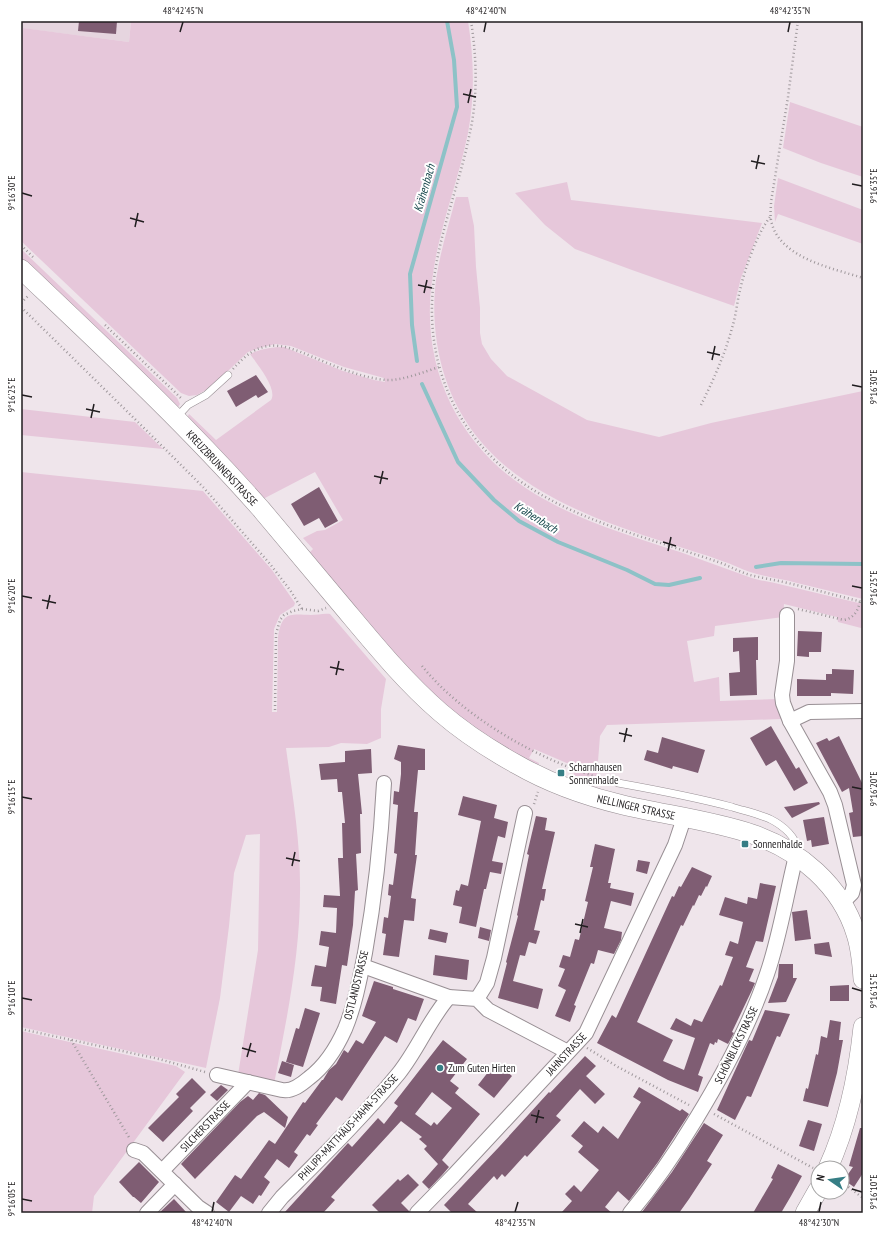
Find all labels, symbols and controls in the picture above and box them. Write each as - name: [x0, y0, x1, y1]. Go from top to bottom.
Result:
- text: 48°42'45"N: [163, 4, 203, 17]
- text: 48°42'40"N: [466, 4, 506, 17]
- text: 48°42'35"N: [770, 4, 810, 17]
- water label: Krähenbach: [410, 162, 438, 214]
- text: 9°16'35"E: [867, 169, 880, 203]
- text: 9°16'30"E: [5, 176, 18, 210]
- text: 9°16'30"E: [867, 370, 880, 404]
- text: 9°16'25"E: [5, 378, 18, 412]
- street label: KREUZBRUNNENSTRASSE: [183, 427, 261, 509]
- water label: Krähenbach: [511, 498, 561, 537]
- text: 9°16'25"E: [867, 571, 880, 605]
- text: 9°16'20"E: [5, 579, 18, 613]
- place label: Scharnhausen Sonnenhalde: [569, 760, 622, 787]
- marker: Scharnhausen Sonnenhalde: [556, 768, 566, 778]
- text: 9°16'20"E: [867, 772, 880, 806]
- text: 9°16'15"E: [5, 780, 18, 814]
- street label: NELLINGER STRASSE: [595, 791, 677, 823]
- place label: Sonnenhalde: [753, 837, 803, 851]
- marker: Sonnenhalde: [740, 839, 750, 849]
- street label: OSTLANDSTRASSE: [341, 949, 371, 1021]
- text: 9°16'15"E: [867, 974, 880, 1008]
- text: 9°16'10"E: [5, 981, 18, 1015]
- street label: SCHÖNBLICKSTRASSE: [711, 1004, 761, 1086]
- street label: JAHNSTRASSE: [542, 1029, 590, 1079]
- place label: Zum Guten Hirten: [448, 1061, 516, 1075]
- marker: Zum Guten Hirten: [435, 1063, 445, 1073]
- street label: PHILIPP-MATTHÄUS-HAHN-STRASSE: [295, 1071, 401, 1183]
- street label: SILCHERSTRASSE: [177, 1097, 233, 1155]
- north arrow: [810, 1160, 850, 1200]
- text: N: [813, 1173, 828, 1182]
- text: 9°16'10"E: [867, 1175, 880, 1209]
- text: 9°16'05"E: [5, 1182, 18, 1216]
- text: 48°42'40"N: [192, 1216, 232, 1229]
- text: 48°42'35"N: [495, 1216, 535, 1229]
- text: 48°42'30"N: [799, 1216, 839, 1229]

